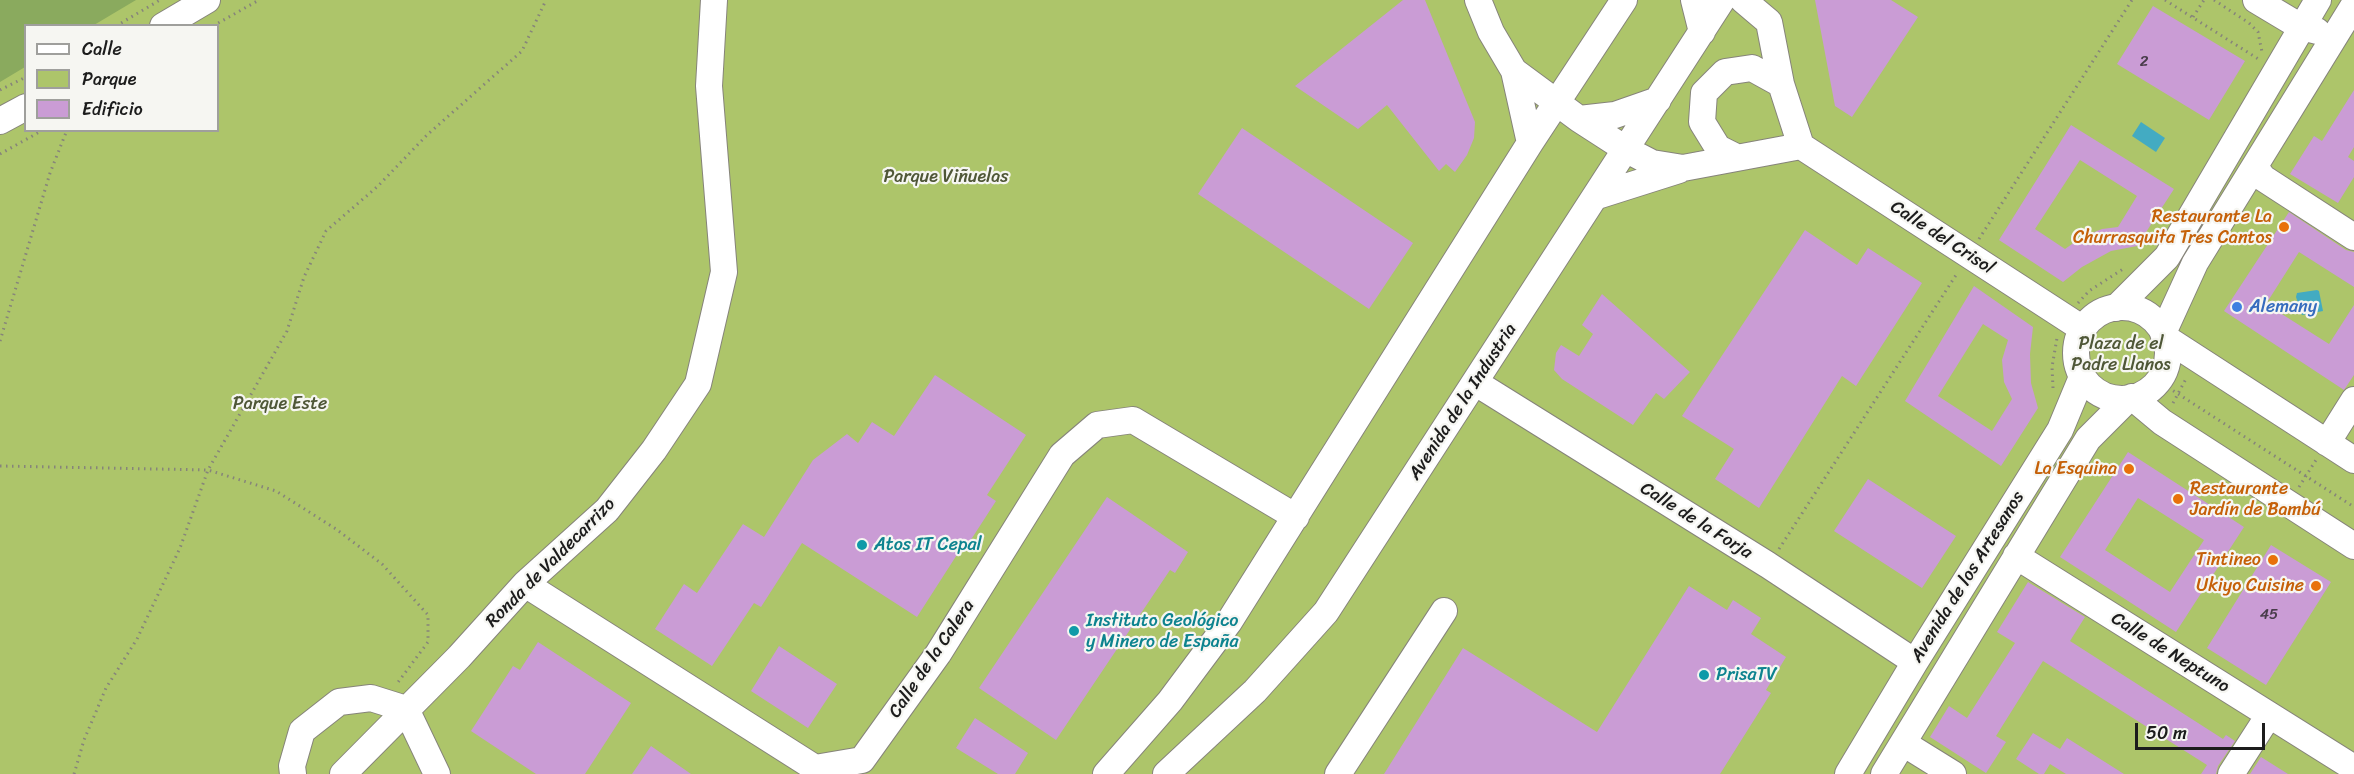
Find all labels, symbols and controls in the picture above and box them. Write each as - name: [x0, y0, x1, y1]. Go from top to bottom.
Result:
- legend: [24, 24, 219, 132]
- text: Calle: [82, 33, 122, 65]
- house number: 2: [2140, 53, 2148, 71]
- text: Parque: [82, 63, 136, 95]
- text: Edificio: [82, 93, 143, 125]
- park label: Parque Viñuelas: [883, 166, 1009, 188]
- street label: Calle del Crisol: [1886, 196, 1998, 280]
- place label: Restaurante La Churrasquita Tres Cantos: [2073, 206, 2272, 248]
- marker: Restaurante La Churrasquita Tres Cantos: [2277, 220, 2291, 234]
- place label: Alemany: [2249, 296, 2317, 318]
- marker: Alemany: [2230, 300, 2244, 314]
- street label: Avenida de la Industria: [1404, 320, 1522, 484]
- park label: Plaza de el Padre Llanos: [2071, 333, 2171, 376]
- park label: Parque Este: [233, 393, 327, 415]
- place label: La Esquina: [2035, 458, 2117, 480]
- marker: La Esquina: [2122, 462, 2136, 476]
- street label: Calle de la Forja: [1636, 478, 1756, 564]
- place label: Restaurante Jardín de Bambú: [2190, 478, 2321, 520]
- street label: Avenida de los Artesanos: [1906, 488, 2030, 666]
- marker: Restaurante Jardín de Bambú: [2171, 492, 2185, 506]
- street label: Ronda de Valdecarrizo: [482, 494, 620, 632]
- place label: Atos IT Cepal: [874, 534, 982, 556]
- marker: Atos IT Cepal: [855, 538, 869, 552]
- place label: Tintineo: [2196, 549, 2261, 571]
- marker: Tintineo: [2266, 553, 2280, 567]
- place label: Ukiyo Cuisine: [2196, 575, 2304, 597]
- marker: Ukiyo Cuisine: [2309, 579, 2323, 593]
- street label: Calle de la Calera: [885, 596, 979, 722]
- house number: 45: [2260, 606, 2278, 624]
- street label: Calle de Neptuno: [2107, 608, 2233, 698]
- place label: Instituto Geológico y Minero de España: [1086, 610, 1239, 652]
- marker: Instituto Geológico y Minero de España: [1067, 624, 1081, 638]
- place label: PrisaTV: [1716, 664, 1777, 686]
- marker: PrisaTV: [1697, 668, 1711, 682]
- scale bar: [2138, 711, 2268, 749]
- text: 50 m: [2146, 717, 2187, 749]

